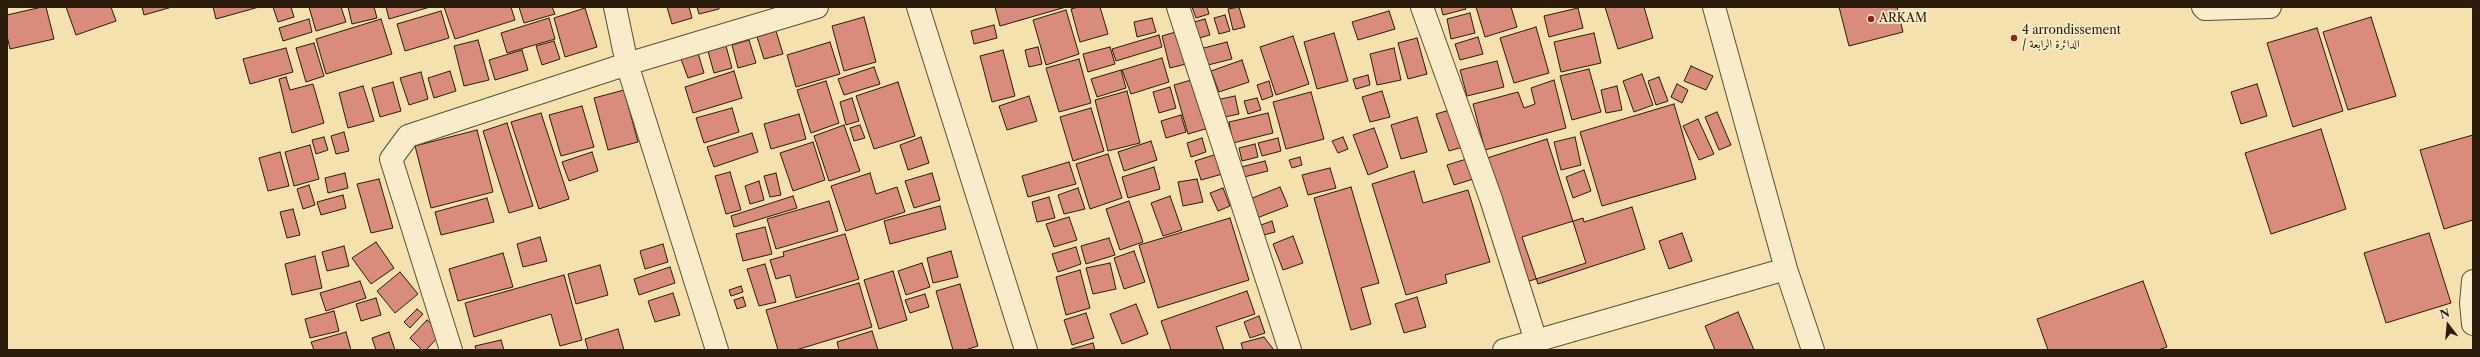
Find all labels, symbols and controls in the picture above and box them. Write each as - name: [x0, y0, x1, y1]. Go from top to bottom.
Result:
- place label: ARKAM: [1879, 12, 1927, 26]
- marker: ARKAM: [1866, 14, 1876, 24]
- place label: 4 arrondissement / الدائرة الرابعة: [2022, 24, 2121, 52]
- marker: 4 arrondissement / الدائرة الرابعة: [2009, 33, 2019, 43]
- north arrow: [2428, 305, 2468, 345]
- text: N: [2438, 305, 2451, 322]

